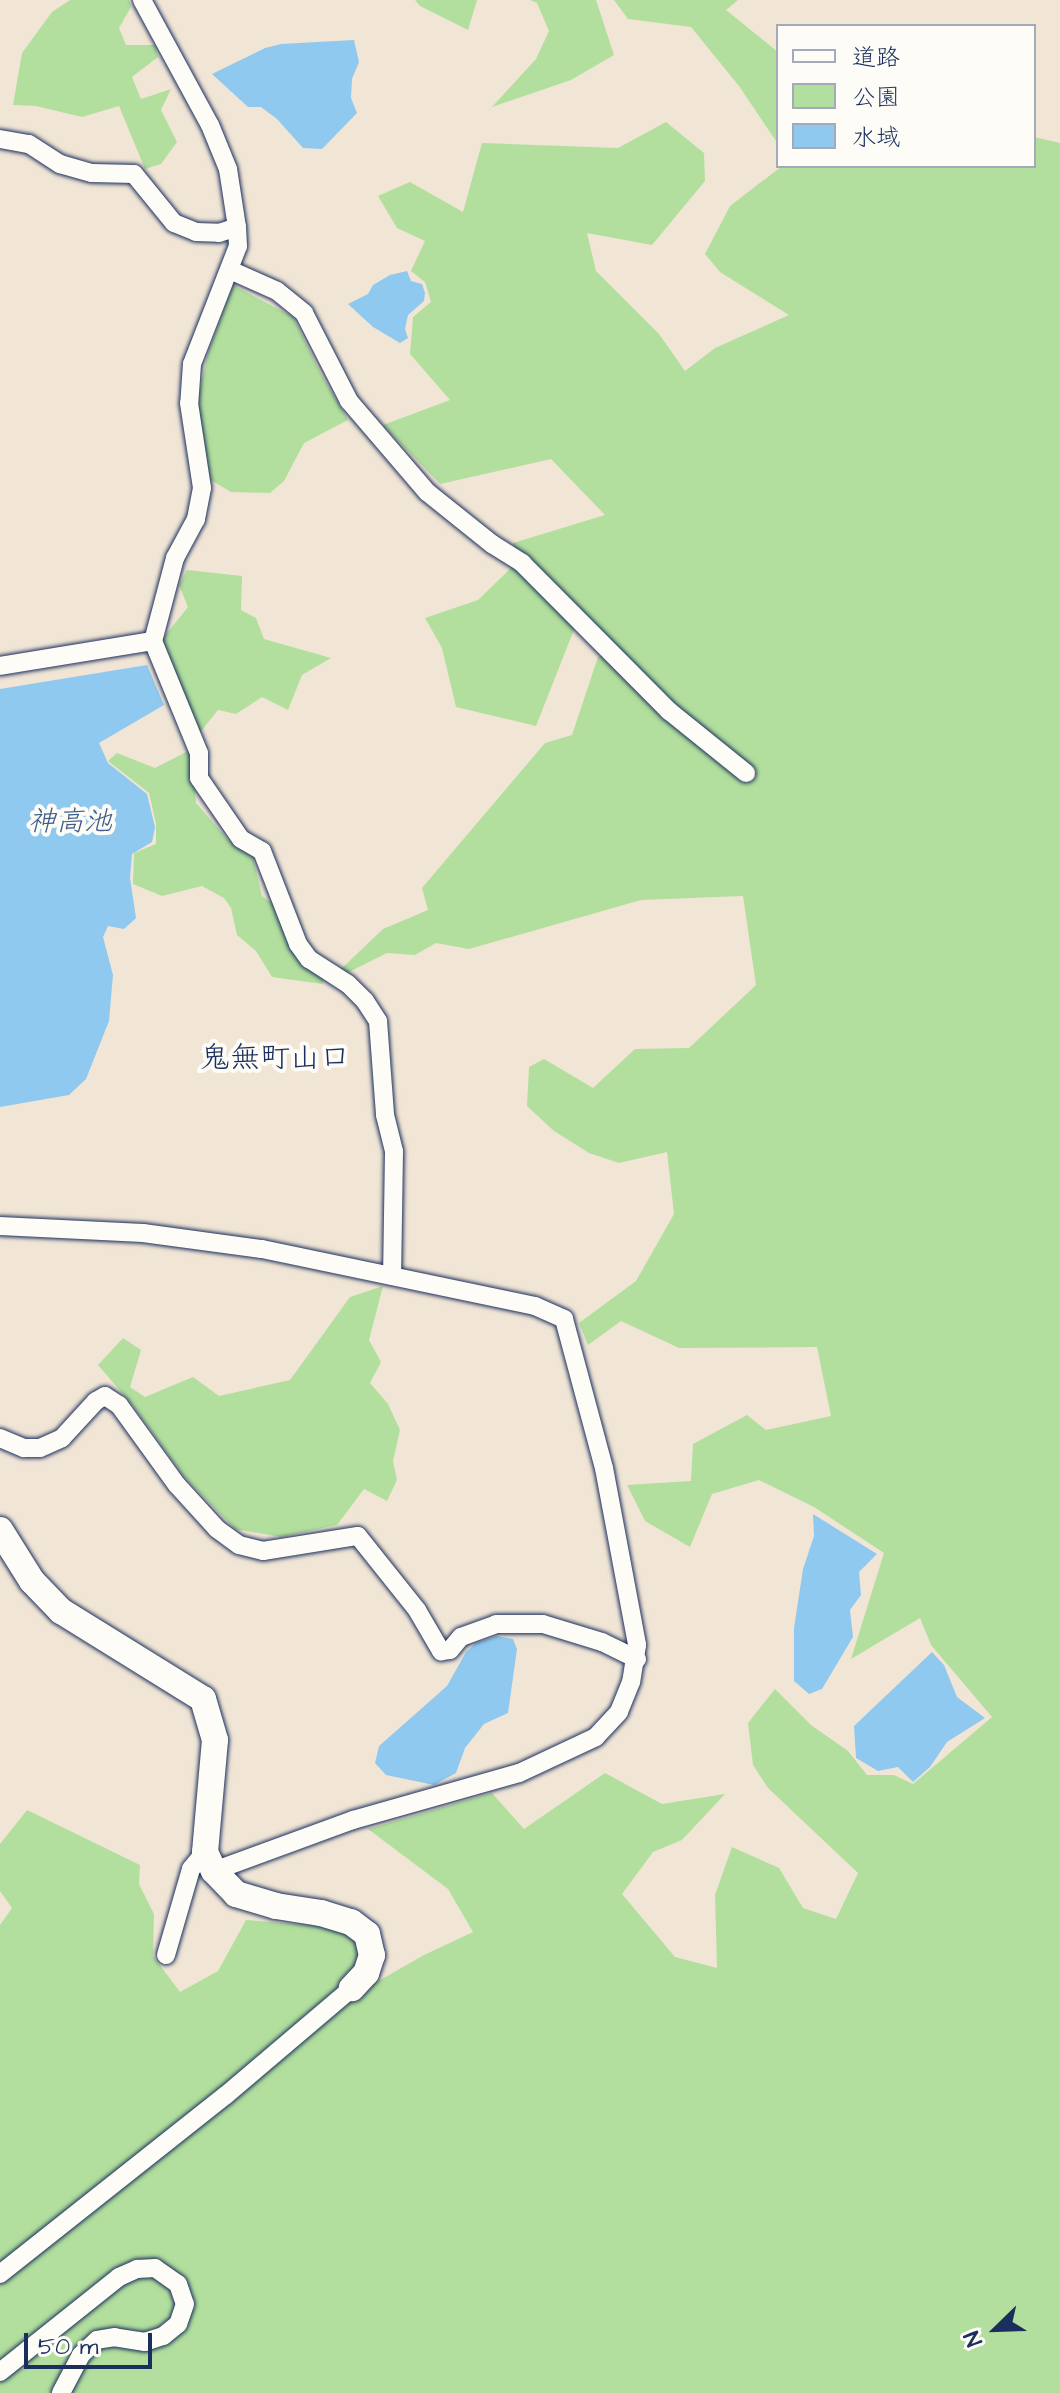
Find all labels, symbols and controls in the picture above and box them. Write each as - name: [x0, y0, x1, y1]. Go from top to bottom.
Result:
- legend: [776, 24, 1036, 168]
- text: 道路: [852, 41, 900, 75]
- text: 公園: [852, 81, 900, 115]
- text: 水域: [852, 121, 900, 155]
- water label: 神高池: [28, 805, 112, 839]
- district label: 鬼無町山口: [200, 1040, 350, 1076]
- north arrow: [956, 2289, 1036, 2369]
- scale bar: [28, 2317, 156, 2367]
- text: N: [956, 2326, 990, 2351]
- text: 50 m: [38, 2330, 98, 2364]

